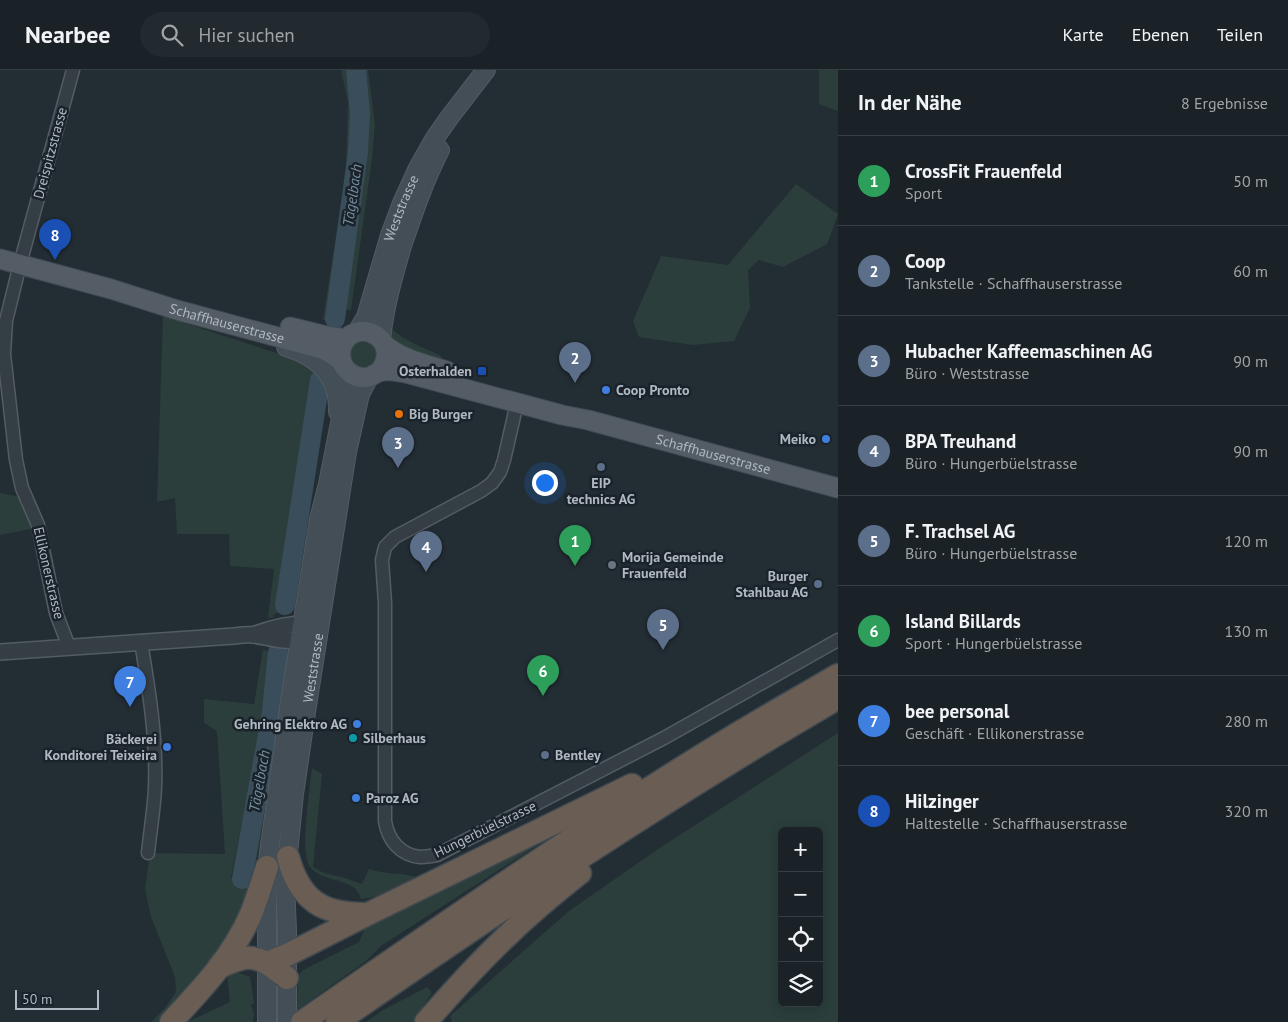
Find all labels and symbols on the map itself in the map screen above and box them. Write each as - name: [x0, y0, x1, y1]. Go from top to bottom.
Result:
- street label: Dreispitzstrasse: [29, 105, 71, 201]
- water label: Tägelbach: [338, 163, 366, 227]
- street label: Weststrasse: [380, 172, 423, 243]
- pin: 8: [39, 219, 71, 260]
- street label: Schaffhauserstrasse: [167, 299, 287, 348]
- pin: 2: [559, 342, 591, 383]
- place label: Osterhalden: [399, 362, 472, 380]
- marker: Osterhalden: [476, 365, 488, 377]
- place label: Coop Pronto: [616, 381, 690, 399]
- marker: Coop Pronto: [600, 384, 612, 396]
- place label: Big Burger: [409, 405, 472, 423]
- marker: Big Burger: [393, 408, 405, 420]
- pin: 3: [382, 427, 414, 468]
- street label: Schaffhauserstrasse: [654, 430, 773, 478]
- place label: Meiko: [780, 430, 816, 448]
- marker: Meiko: [820, 433, 832, 445]
- marker: EIP technics AG: [595, 461, 607, 473]
- your location: [532, 470, 558, 496]
- place label: EIP technics AG: [567, 474, 635, 508]
- street label: Ellikonerstrasse: [30, 525, 68, 621]
- pin: 1: [559, 525, 591, 566]
- pin: 4: [410, 531, 442, 572]
- place label: Morija Gemeinde Frauenfeld: [622, 548, 724, 582]
- marker: Morija Gemeinde Frauenfeld: [606, 559, 618, 571]
- place label: Burger Stahlbau AG: [735, 567, 808, 601]
- marker: Burger Stahlbau AG: [812, 578, 824, 590]
- pin: 5: [647, 609, 679, 650]
- street label: Weststrasse: [299, 632, 327, 704]
- pin: 6: [527, 655, 559, 696]
- pin: 7: [114, 666, 146, 707]
- place label: Gehring Elektro AG: [234, 715, 347, 733]
- marker: Gehring Elektro AG: [351, 718, 363, 730]
- place label: Silberhaus: [363, 729, 426, 747]
- place label: Bäckerei Konditorei Teixeira: [45, 730, 157, 764]
- marker: Silberhaus: [347, 732, 359, 744]
- marker: Bäckerei Konditorei Teixeira: [161, 741, 173, 753]
- place label: Bentley: [555, 746, 601, 764]
- water label: Tägelbach: [244, 749, 274, 813]
- marker: Bentley: [539, 749, 551, 761]
- place label: Paroz AG: [366, 789, 418, 807]
- marker: Paroz AG: [350, 792, 362, 804]
- street label: Hungerbüelstrasse: [431, 796, 539, 862]
- scale bar: [15, 987, 99, 1010]

